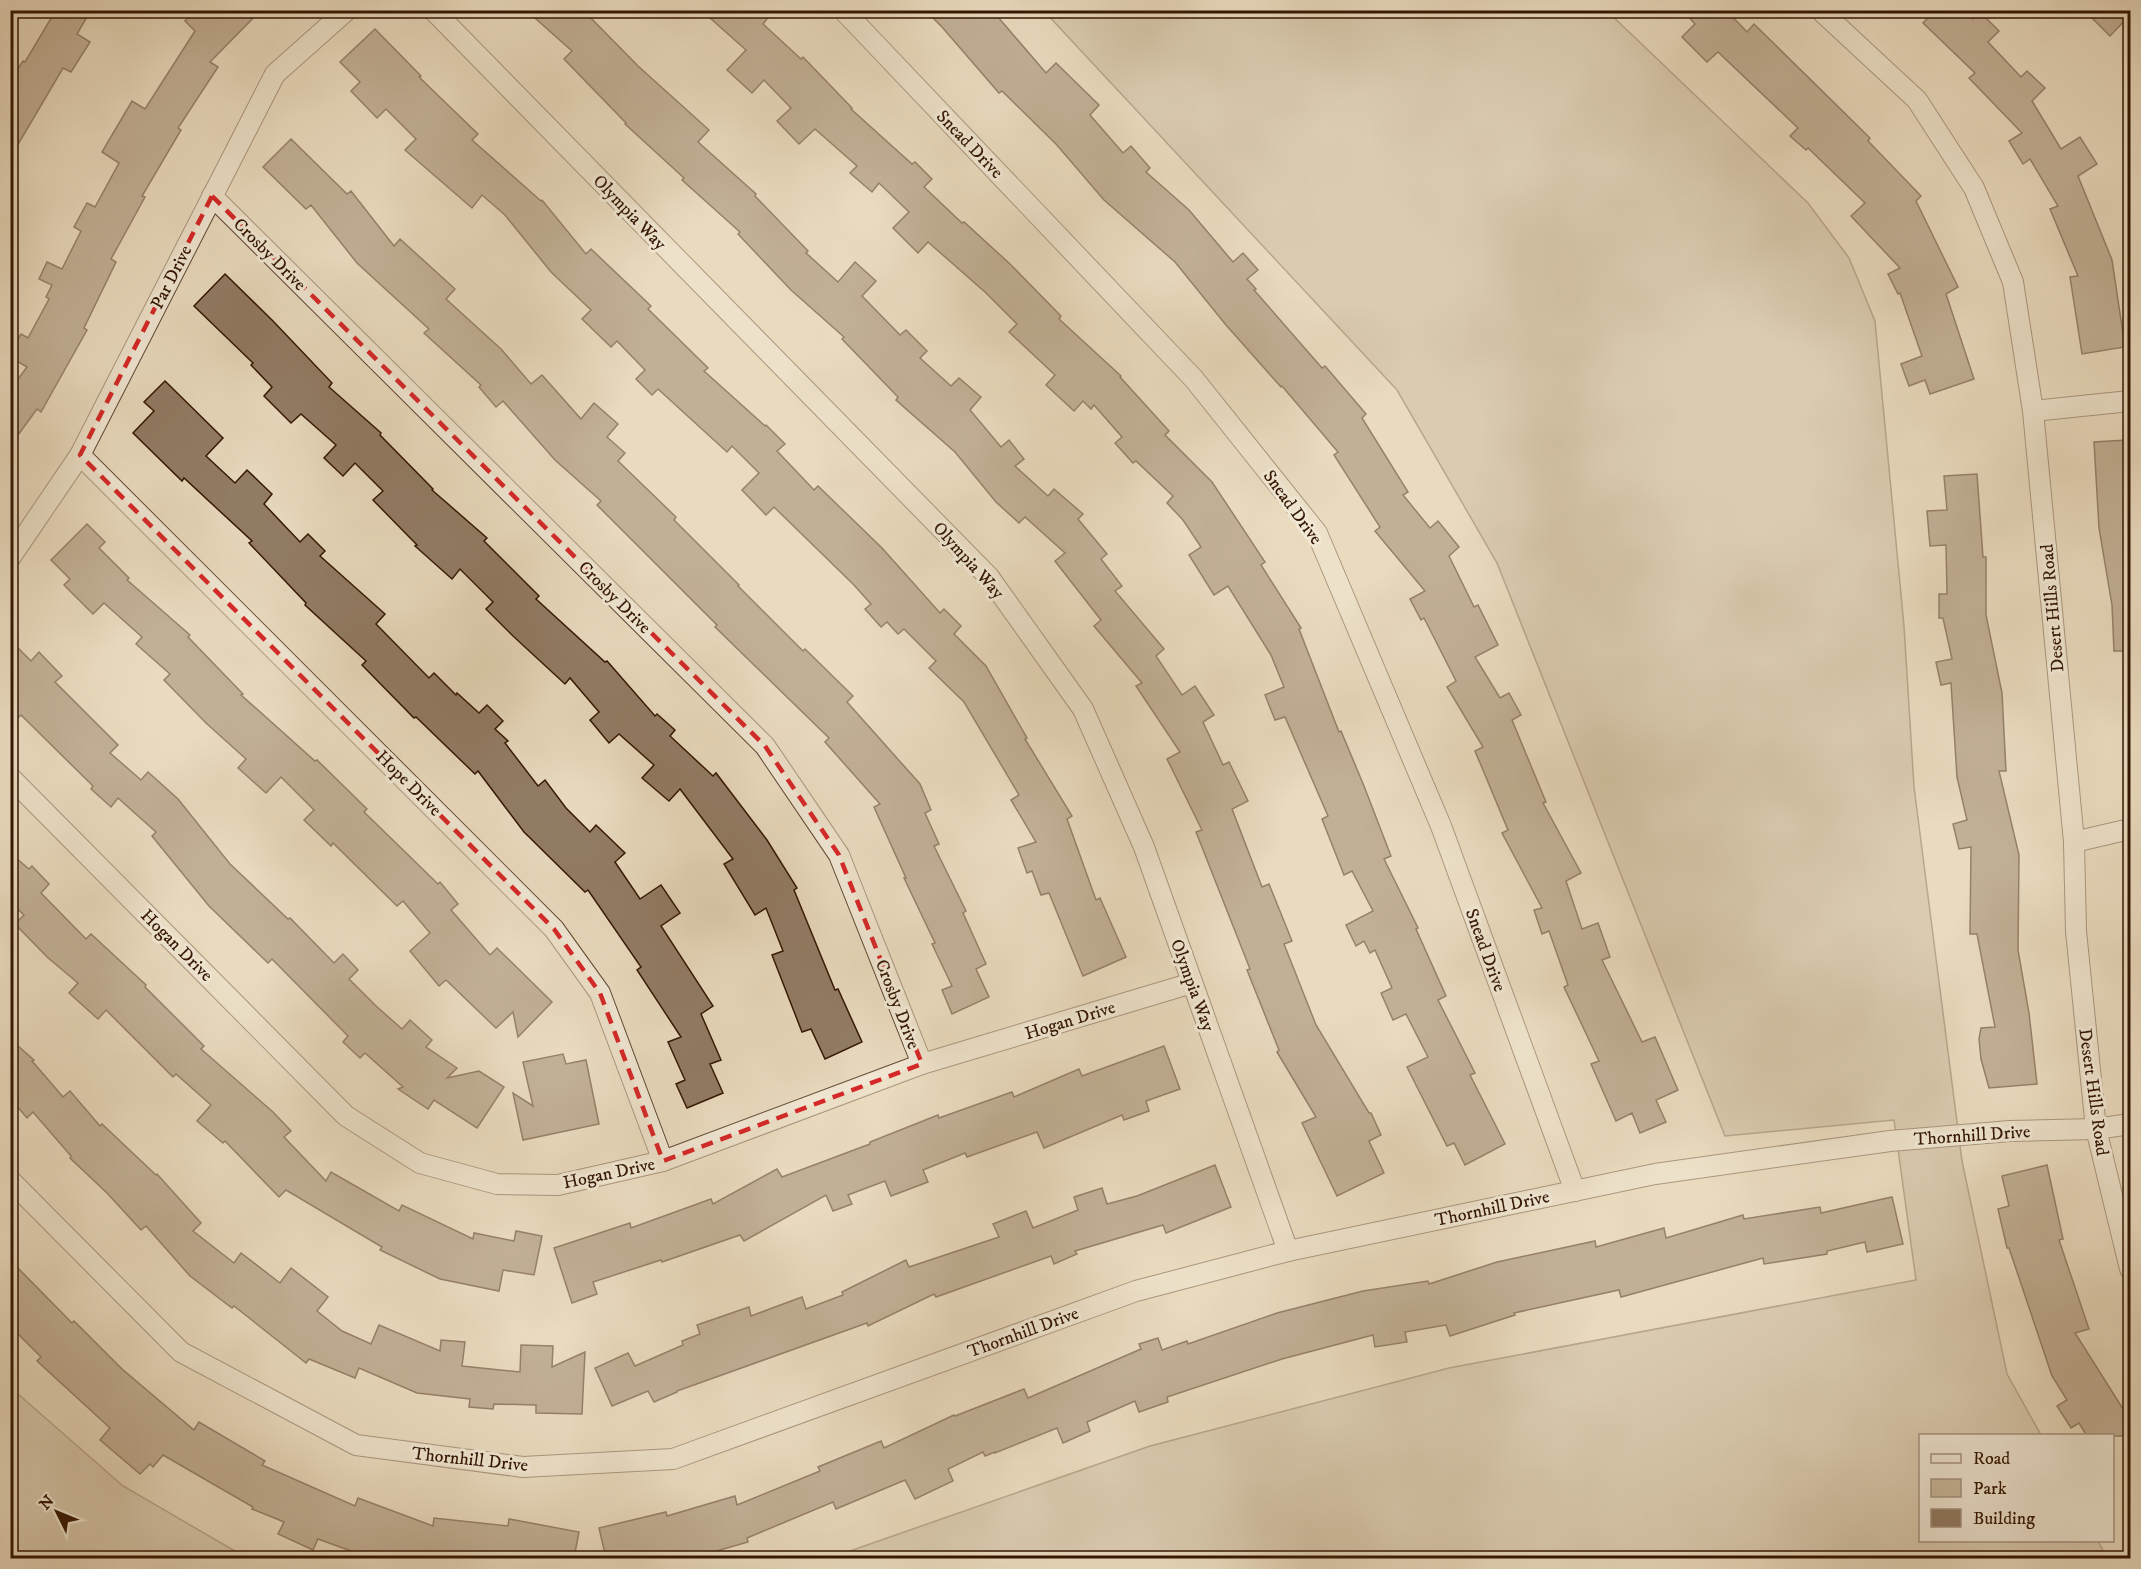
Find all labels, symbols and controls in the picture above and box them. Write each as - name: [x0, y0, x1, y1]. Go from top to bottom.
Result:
- street label: Snead Drive: [931, 106, 1007, 184]
- street label: Olympia Way: [588, 170, 671, 255]
- street label: Crosby Drive: [228, 214, 310, 296]
- street label: Par Drive: [146, 242, 197, 313]
- street label: Snead Drive: [1258, 466, 1327, 549]
- street label: Olympia Way: [928, 517, 1009, 604]
- street label: Desert Hills Road: [2036, 543, 2070, 673]
- street label: Crosby Drive: [573, 557, 655, 639]
- street label: Hope Drive: [371, 746, 446, 821]
- street label: Hogan Drive: [136, 905, 217, 986]
- street label: Snead Drive: [1460, 906, 1510, 995]
- street label: Olympia Way: [1165, 936, 1219, 1035]
- street label: Crosby Drive: [870, 956, 924, 1052]
- street label: Hogan Drive: [1022, 997, 1118, 1045]
- street label: Desert Hills Road: [2073, 1027, 2113, 1157]
- street label: Thornhill Drive: [1913, 1121, 2031, 1151]
- street label: Hogan Drive: [561, 1154, 657, 1194]
- street label: Thornhill Drive: [1433, 1186, 1552, 1232]
- street label: Thornhill Drive: [965, 1303, 1082, 1363]
- legend: [1919, 1434, 2114, 1542]
- street label: Thornhill Drive: [411, 1443, 529, 1477]
- text: Road: [1973, 1448, 2010, 1470]
- text: Park: [1973, 1478, 2007, 1500]
- north arrow: [27, 1482, 87, 1542]
- text: N: [35, 1491, 59, 1514]
- text: Building: [1973, 1508, 2035, 1530]

